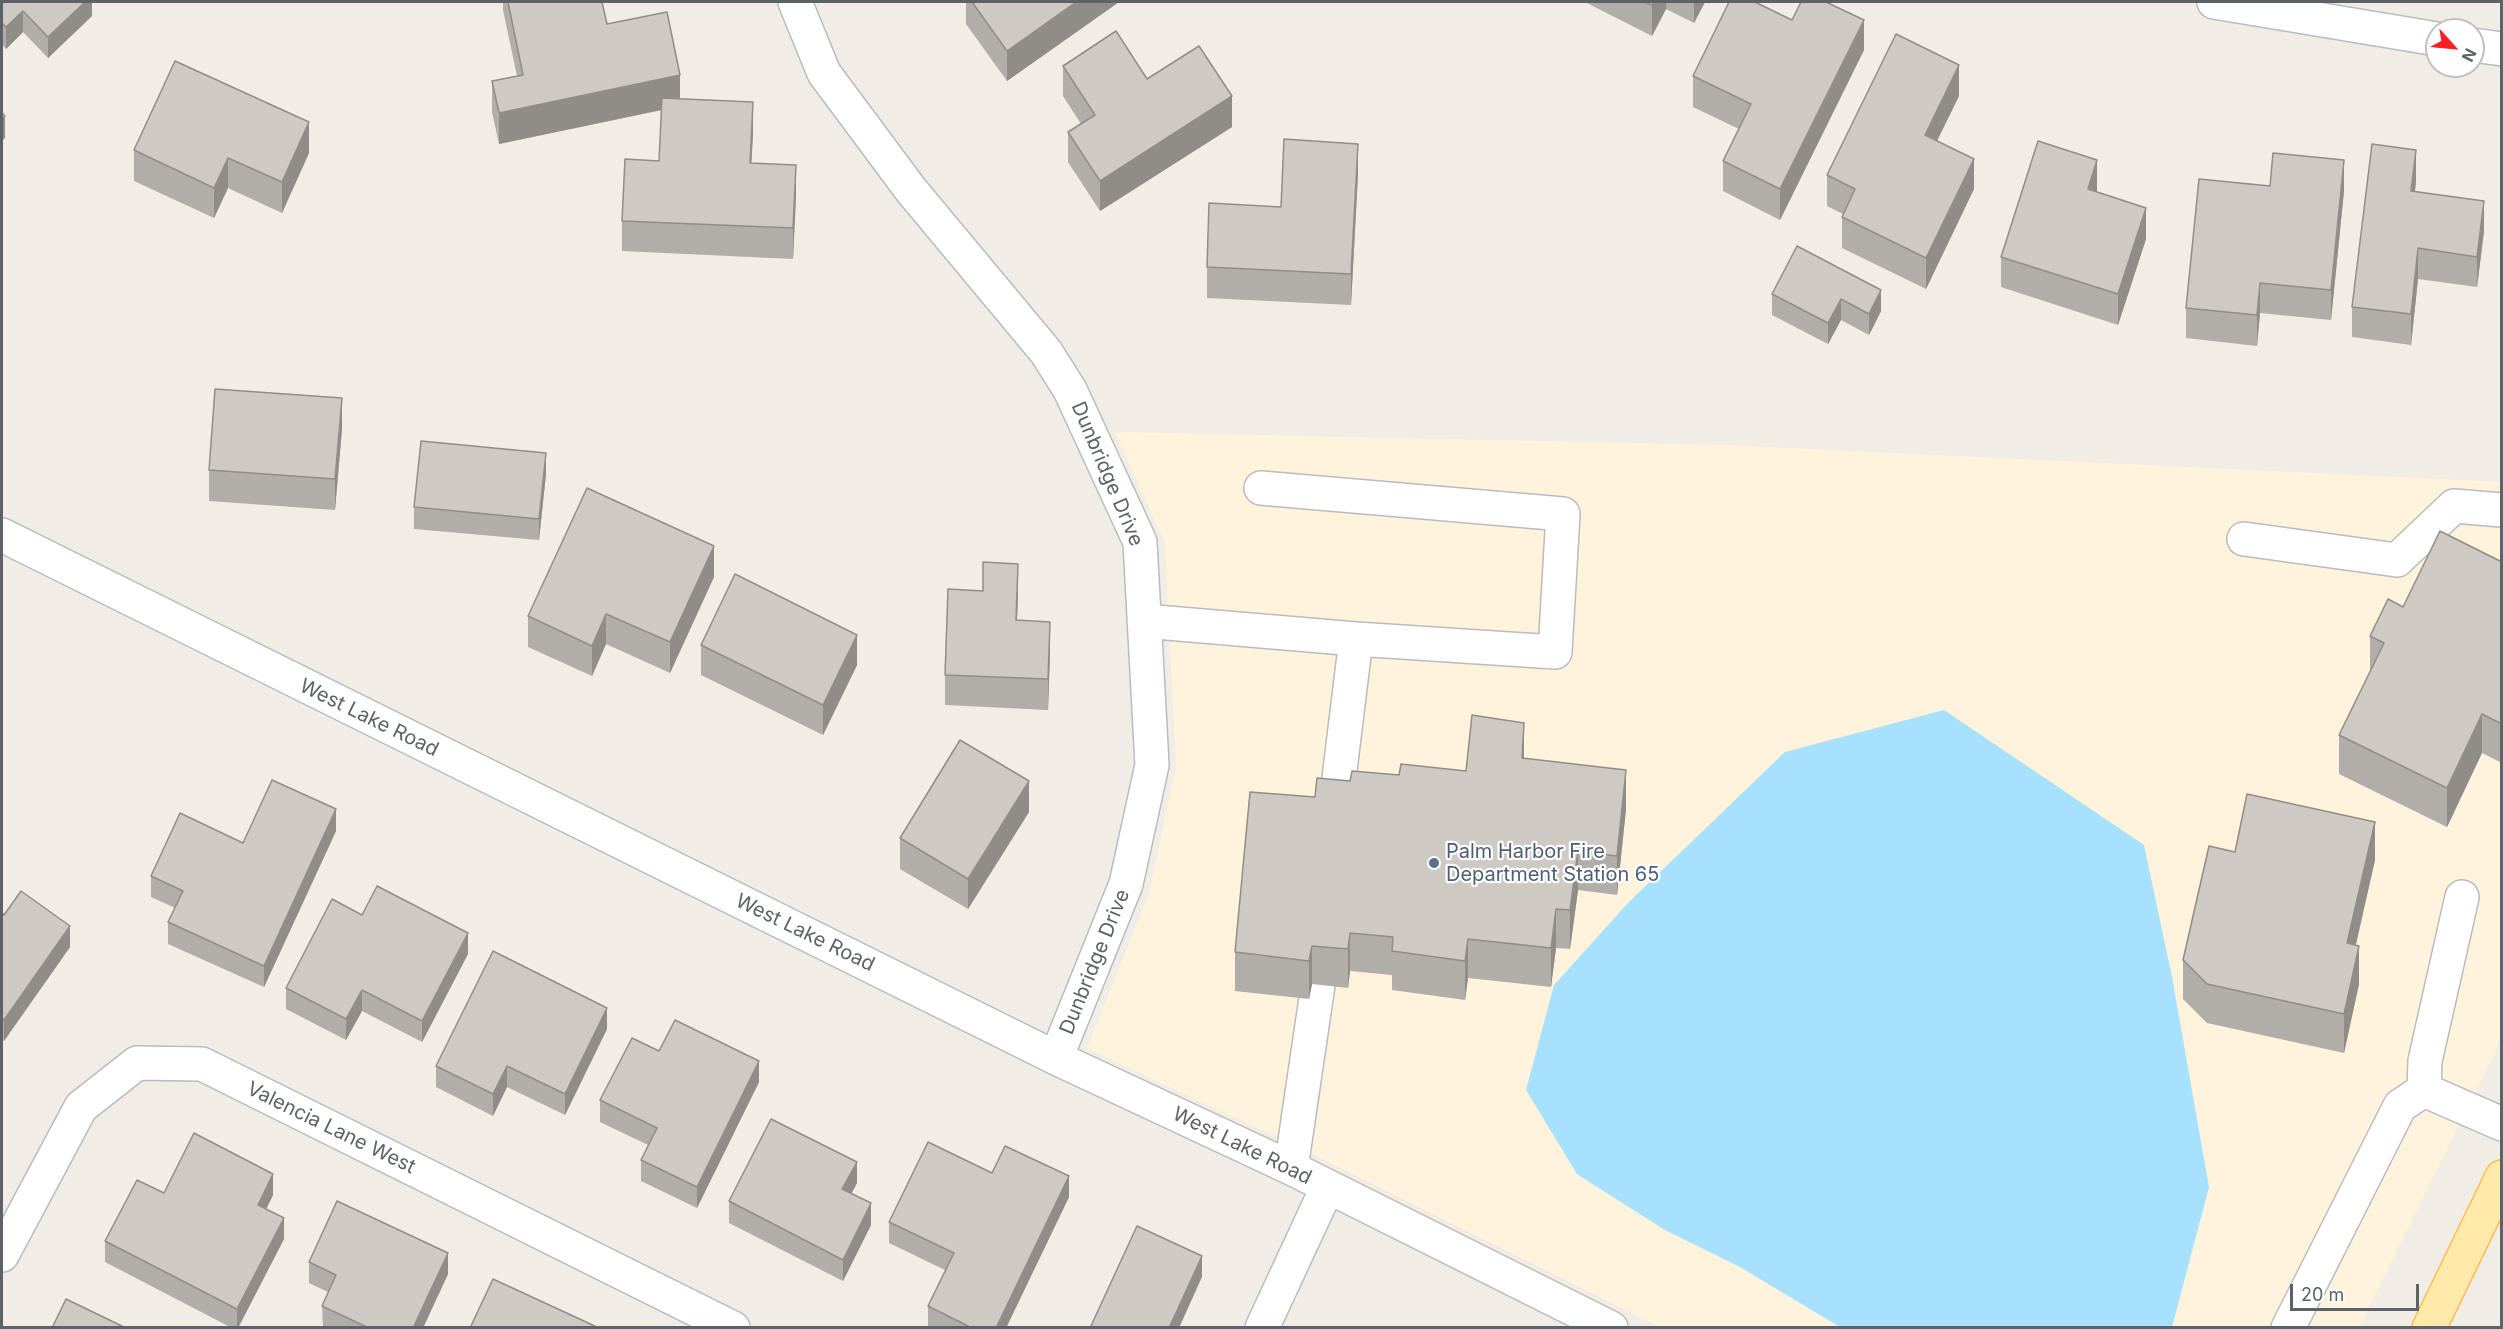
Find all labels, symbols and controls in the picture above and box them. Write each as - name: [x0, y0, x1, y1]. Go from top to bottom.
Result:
- north arrow: [2425, 18, 2485, 78]
- text: N: [2458, 45, 2481, 65]
- street label: Dunbridge Drive: [1066, 398, 1148, 550]
- street label: West Lake Road: [296, 674, 442, 762]
- place label: Palm Harbor Fire Department Station 65: [1446, 840, 1659, 887]
- marker: Palm Harbor Fire Department Station 65: [1427, 856, 1441, 870]
- street label: Dunbridge Drive: [1055, 886, 1135, 1038]
- street label: West Lake Road: [732, 889, 878, 977]
- street label: Valencia Lane West: [243, 1077, 419, 1179]
- street label: West Lake Road: [1169, 1102, 1315, 1190]
- scale bar: [2293, 1272, 2422, 1310]
- text: 20 m: [2301, 1284, 2344, 1305]

